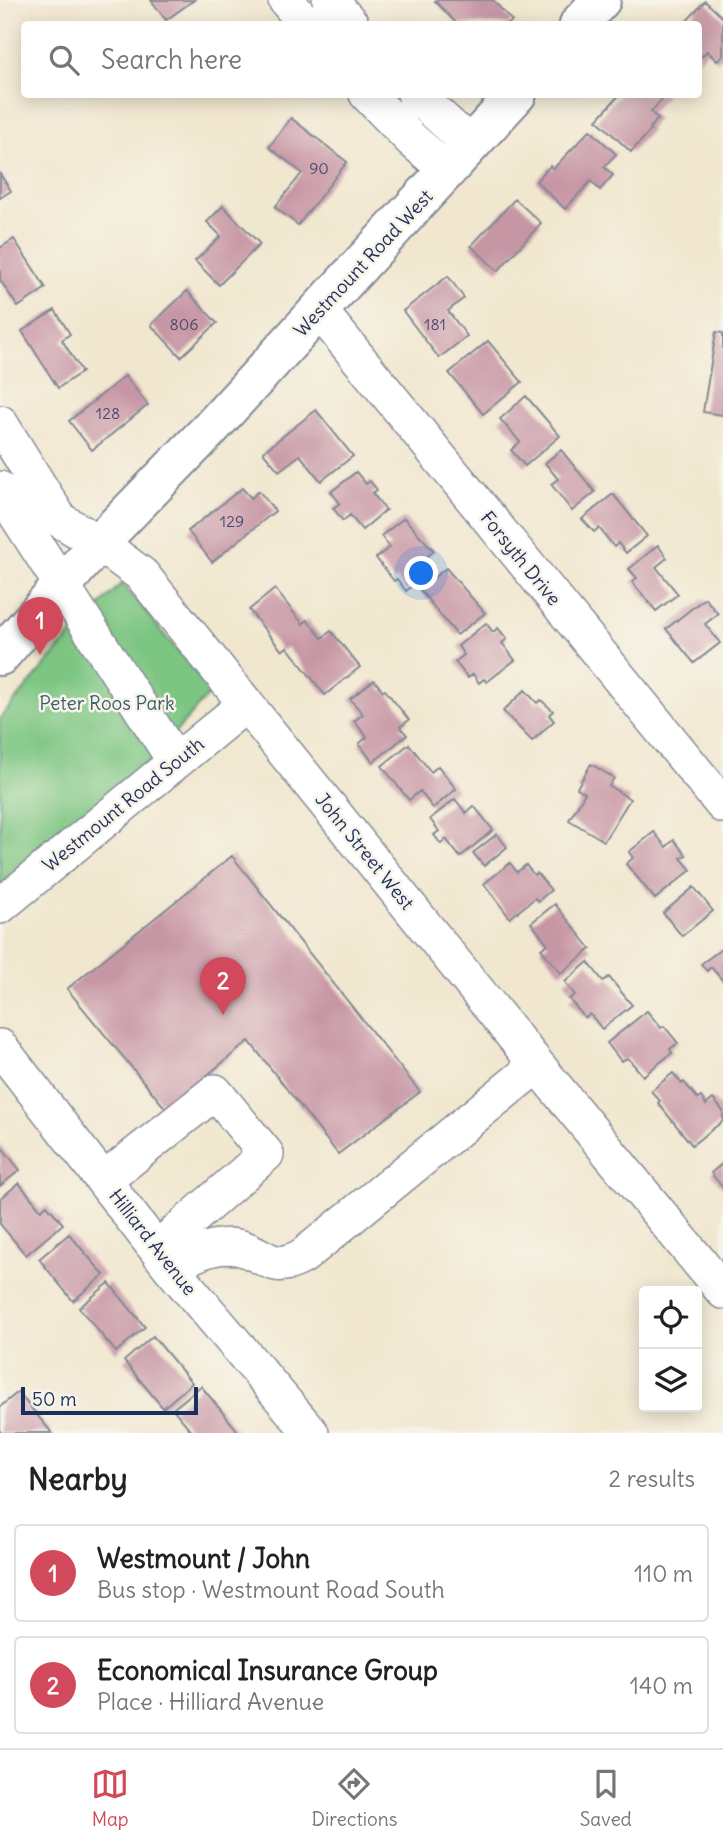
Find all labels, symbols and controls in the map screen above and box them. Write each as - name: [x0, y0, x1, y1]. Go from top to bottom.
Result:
- search box: [21, 21, 702, 98]
- icon: search: [45, 41, 83, 79]
- text: Search here: [101, 43, 242, 76]
- house number: 90: [309, 158, 329, 178]
- street label: Westmount Road West: [288, 184, 438, 342]
- house number: 806: [170, 314, 198, 334]
- house number: 181: [424, 314, 446, 334]
- house number: 128: [96, 403, 120, 423]
- street label: Forsyth Drive: [476, 506, 566, 610]
- house number: 129: [220, 511, 244, 531]
- your location: [404, 556, 438, 590]
- pin: 1: [17, 597, 63, 655]
- park label: Peter Roos Park: [39, 691, 175, 715]
- street label: Westmount Road South: [37, 731, 209, 877]
- street label: John Street West: [310, 788, 420, 914]
- pin: 2: [200, 957, 246, 1015]
- street label: Hilliard Avenue: [104, 1184, 202, 1300]
- map controls: [639, 1286, 702, 1412]
- button: locate: [639, 1286, 702, 1349]
- button: layers: [639, 1349, 702, 1412]
- scale bar: [21, 1384, 198, 1416]
- text: 50 m: [32, 1387, 77, 1411]
- text: Nearby: [28, 1460, 128, 1498]
- text: 2 results: [609, 1464, 695, 1493]
- text: Westmount / John: [97, 1542, 310, 1575]
- text: 1: [48, 1559, 58, 1588]
- text: 110 m: [634, 1559, 693, 1588]
- text: Bus stop · Westmount Road South: [97, 1575, 445, 1604]
- text: Economical Insurance Group: [97, 1654, 438, 1687]
- text: 2: [47, 1671, 59, 1700]
- text: 140 m: [630, 1671, 693, 1700]
- text: Place · Hilliard Avenue: [97, 1687, 324, 1716]
- tab: Map: [91, 1765, 129, 1831]
- tab: Directions: [312, 1765, 397, 1831]
- tab: Saved: [580, 1765, 632, 1831]

